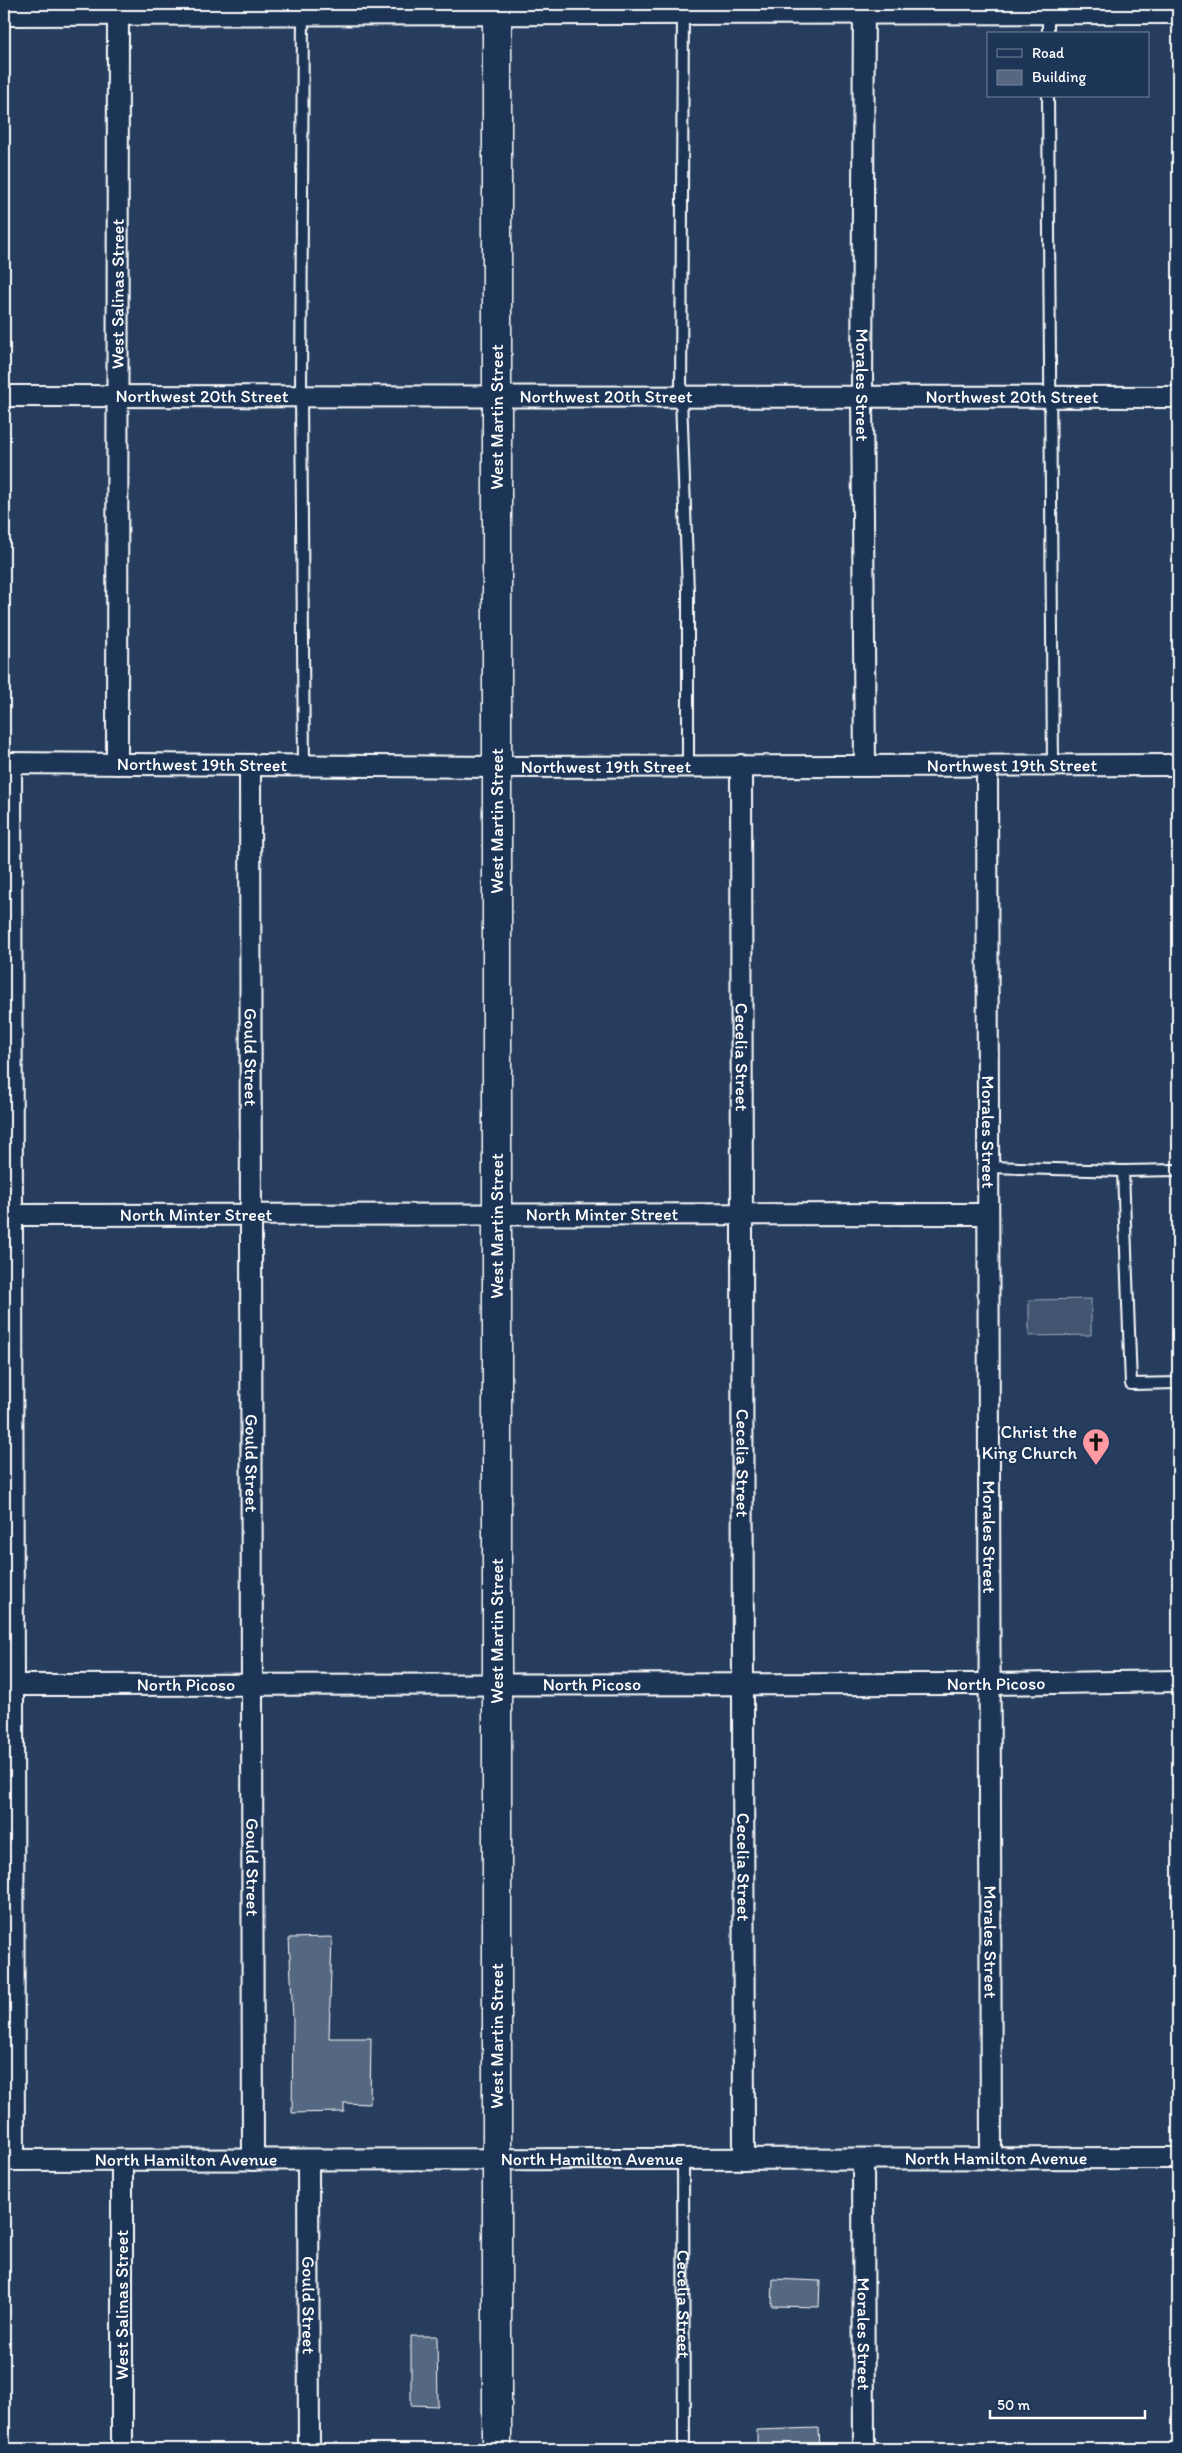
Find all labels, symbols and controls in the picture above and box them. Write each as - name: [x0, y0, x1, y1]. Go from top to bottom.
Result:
- legend: [987, 32, 1150, 98]
- text: Road: [1032, 44, 1065, 62]
- text: Building: [1032, 68, 1086, 86]
- street label: West Salinas Street: [107, 218, 129, 369]
- street label: Morales Street: [851, 328, 873, 442]
- street label: West Martin Street: [486, 344, 508, 490]
- street label: Northwest 20th Street: [115, 385, 289, 407]
- street label: Northwest 20th Street: [519, 385, 693, 408]
- street label: Northwest 20th Street: [925, 386, 1099, 408]
- street label: West Martin Street: [486, 748, 508, 894]
- street label: Northwest 19th Street: [117, 753, 288, 776]
- street label: Northwest 19th Street: [927, 754, 1097, 777]
- street label: Northwest 19th Street: [521, 755, 691, 778]
- street label: Cecelia Street: [731, 1003, 753, 1111]
- street label: Gould Street: [240, 1008, 262, 1106]
- street label: Morales Street: [977, 1075, 999, 1189]
- street label: West Martin Street: [486, 1153, 508, 1299]
- street label: North Minter Street: [526, 1203, 678, 1225]
- street label: North Minter Street: [120, 1204, 272, 1226]
- street label: Cecelia Street: [731, 1409, 754, 1517]
- street label: Gould Street: [240, 1414, 263, 1512]
- place label: Christ the King Church: [982, 1421, 1077, 1464]
- church icon: Christ the King Church: [1081, 1427, 1111, 1466]
- street label: Morales Street: [978, 1480, 1000, 1594]
- street label: West Martin Street: [486, 1558, 508, 1704]
- street label: North Picoso: [947, 1672, 1045, 1695]
- street label: North Picoso: [543, 1673, 641, 1695]
- street label: North Picoso: [137, 1674, 235, 1696]
- street label: Cecelia Street: [732, 1813, 754, 1921]
- street label: Gould Street: [241, 1818, 263, 1916]
- street label: Morales Street: [979, 1885, 1002, 1999]
- street label: West Martin Street: [486, 1963, 508, 2109]
- street label: North Hamilton Avenue: [905, 2147, 1087, 2169]
- street label: North Hamilton Avenue: [501, 2148, 683, 2170]
- street label: North Hamilton Avenue: [95, 2149, 277, 2171]
- street label: West Salinas Street: [111, 2230, 133, 2380]
- street label: Cecelia Street: [672, 2250, 695, 2358]
- street label: Gould Street: [297, 2256, 320, 2354]
- street label: Morales Street: [852, 2277, 875, 2391]
- scale bar: [990, 2388, 1144, 2420]
- text: 50 m: [997, 2396, 1030, 2414]

